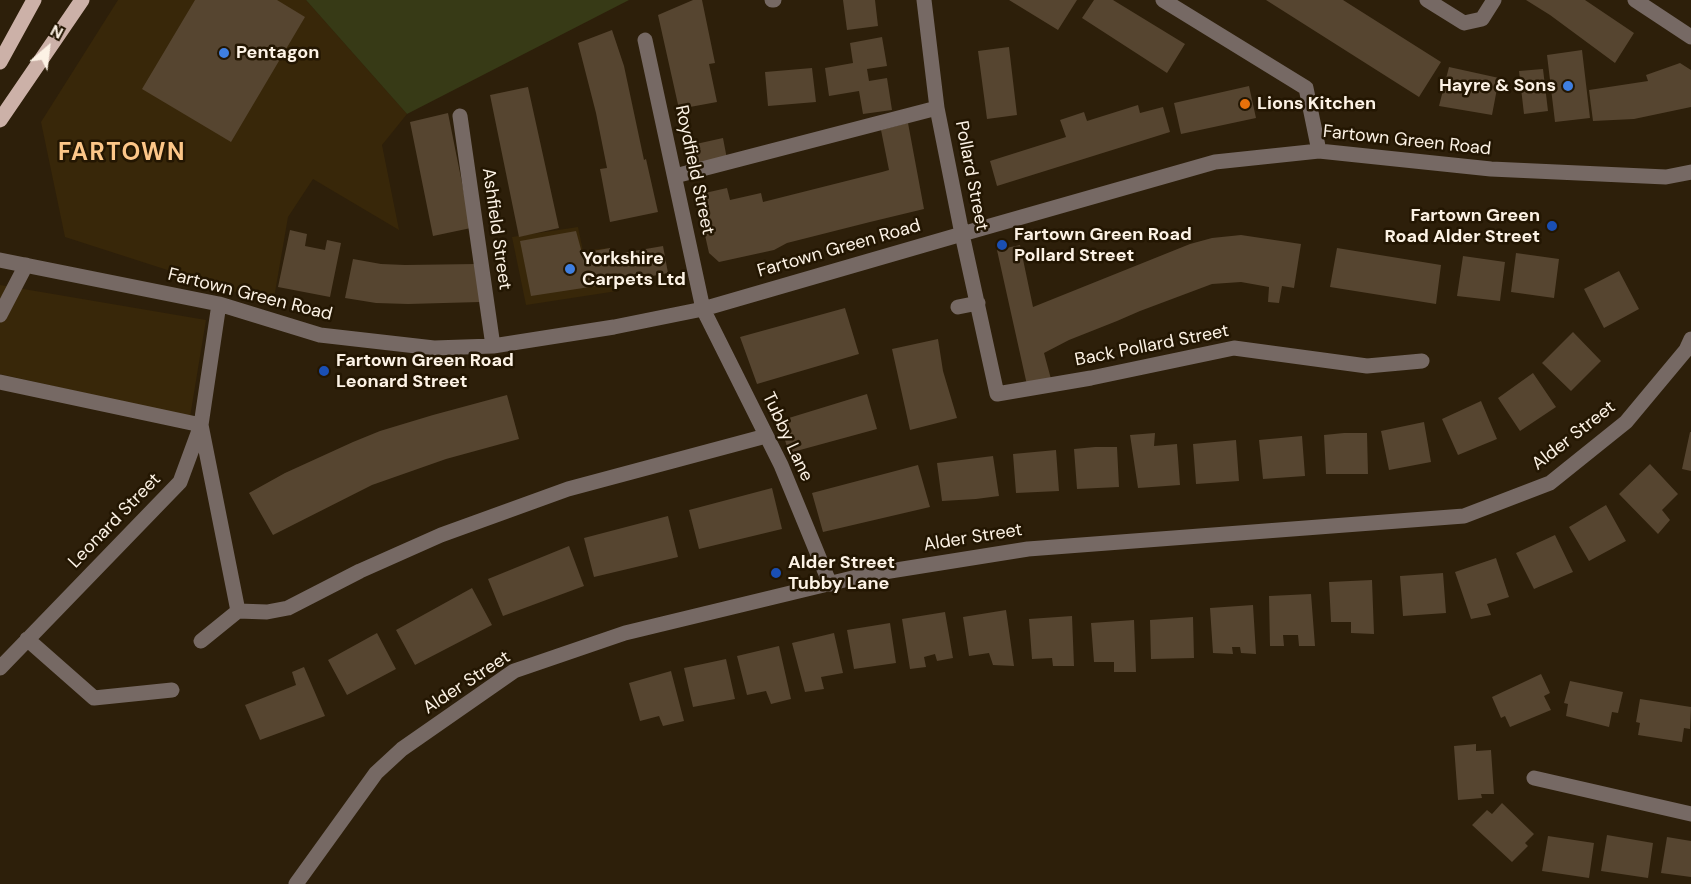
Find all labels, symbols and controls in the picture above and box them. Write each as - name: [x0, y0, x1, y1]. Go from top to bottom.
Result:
- north arrow: [18, 18, 78, 78]
- text: N: [47, 20, 67, 44]
- place label: Pentagon: [236, 42, 319, 64]
- marker: Pentagon: [217, 46, 231, 60]
- place label: Hayre & Sons: [1439, 75, 1556, 97]
- marker: Hayre & Sons: [1561, 79, 1575, 93]
- place label: Lions Kitchen: [1257, 93, 1376, 115]
- marker: Lions Kitchen: [1238, 97, 1252, 111]
- street label: Roydfield Street: [670, 103, 718, 237]
- street label: Pollard Street: [950, 119, 992, 233]
- street label: Fartown Green Road: [1322, 121, 1492, 161]
- district label: FARTOWN: [58, 140, 186, 168]
- street label: Ashfield Street: [477, 167, 515, 291]
- place label: Fartown Green Road Alder Street: [1385, 205, 1540, 248]
- street label: Fartown Green Road: [755, 215, 923, 283]
- marker: Fartown Green Road Alder Street: [1545, 219, 1559, 233]
- place label: Fartown Green Road Pollard Street: [1014, 224, 1192, 266]
- marker: Fartown Green Road Pollard Street: [995, 238, 1009, 252]
- place label: Yorkshire Carpets Ltd: [582, 248, 686, 290]
- marker: Yorkshire Carpets Ltd: [563, 262, 577, 276]
- street label: Fartown Green Road: [165, 264, 335, 326]
- street label: Back Pollard Street: [1073, 320, 1231, 372]
- place label: Fartown Green Road Leonard Street: [336, 350, 514, 392]
- marker: Fartown Green Road Leonard Street: [317, 364, 331, 378]
- street label: Tubby Lane: [757, 389, 817, 485]
- street label: Alder Street: [1528, 397, 1620, 475]
- street label: Leonard Street: [64, 469, 166, 573]
- street label: Alder Street: [922, 520, 1024, 556]
- place label: Alder Street Tubby Lane: [788, 552, 895, 594]
- marker: Alder Street Tubby Lane: [769, 566, 783, 580]
- street label: Alder Street: [419, 647, 515, 719]

